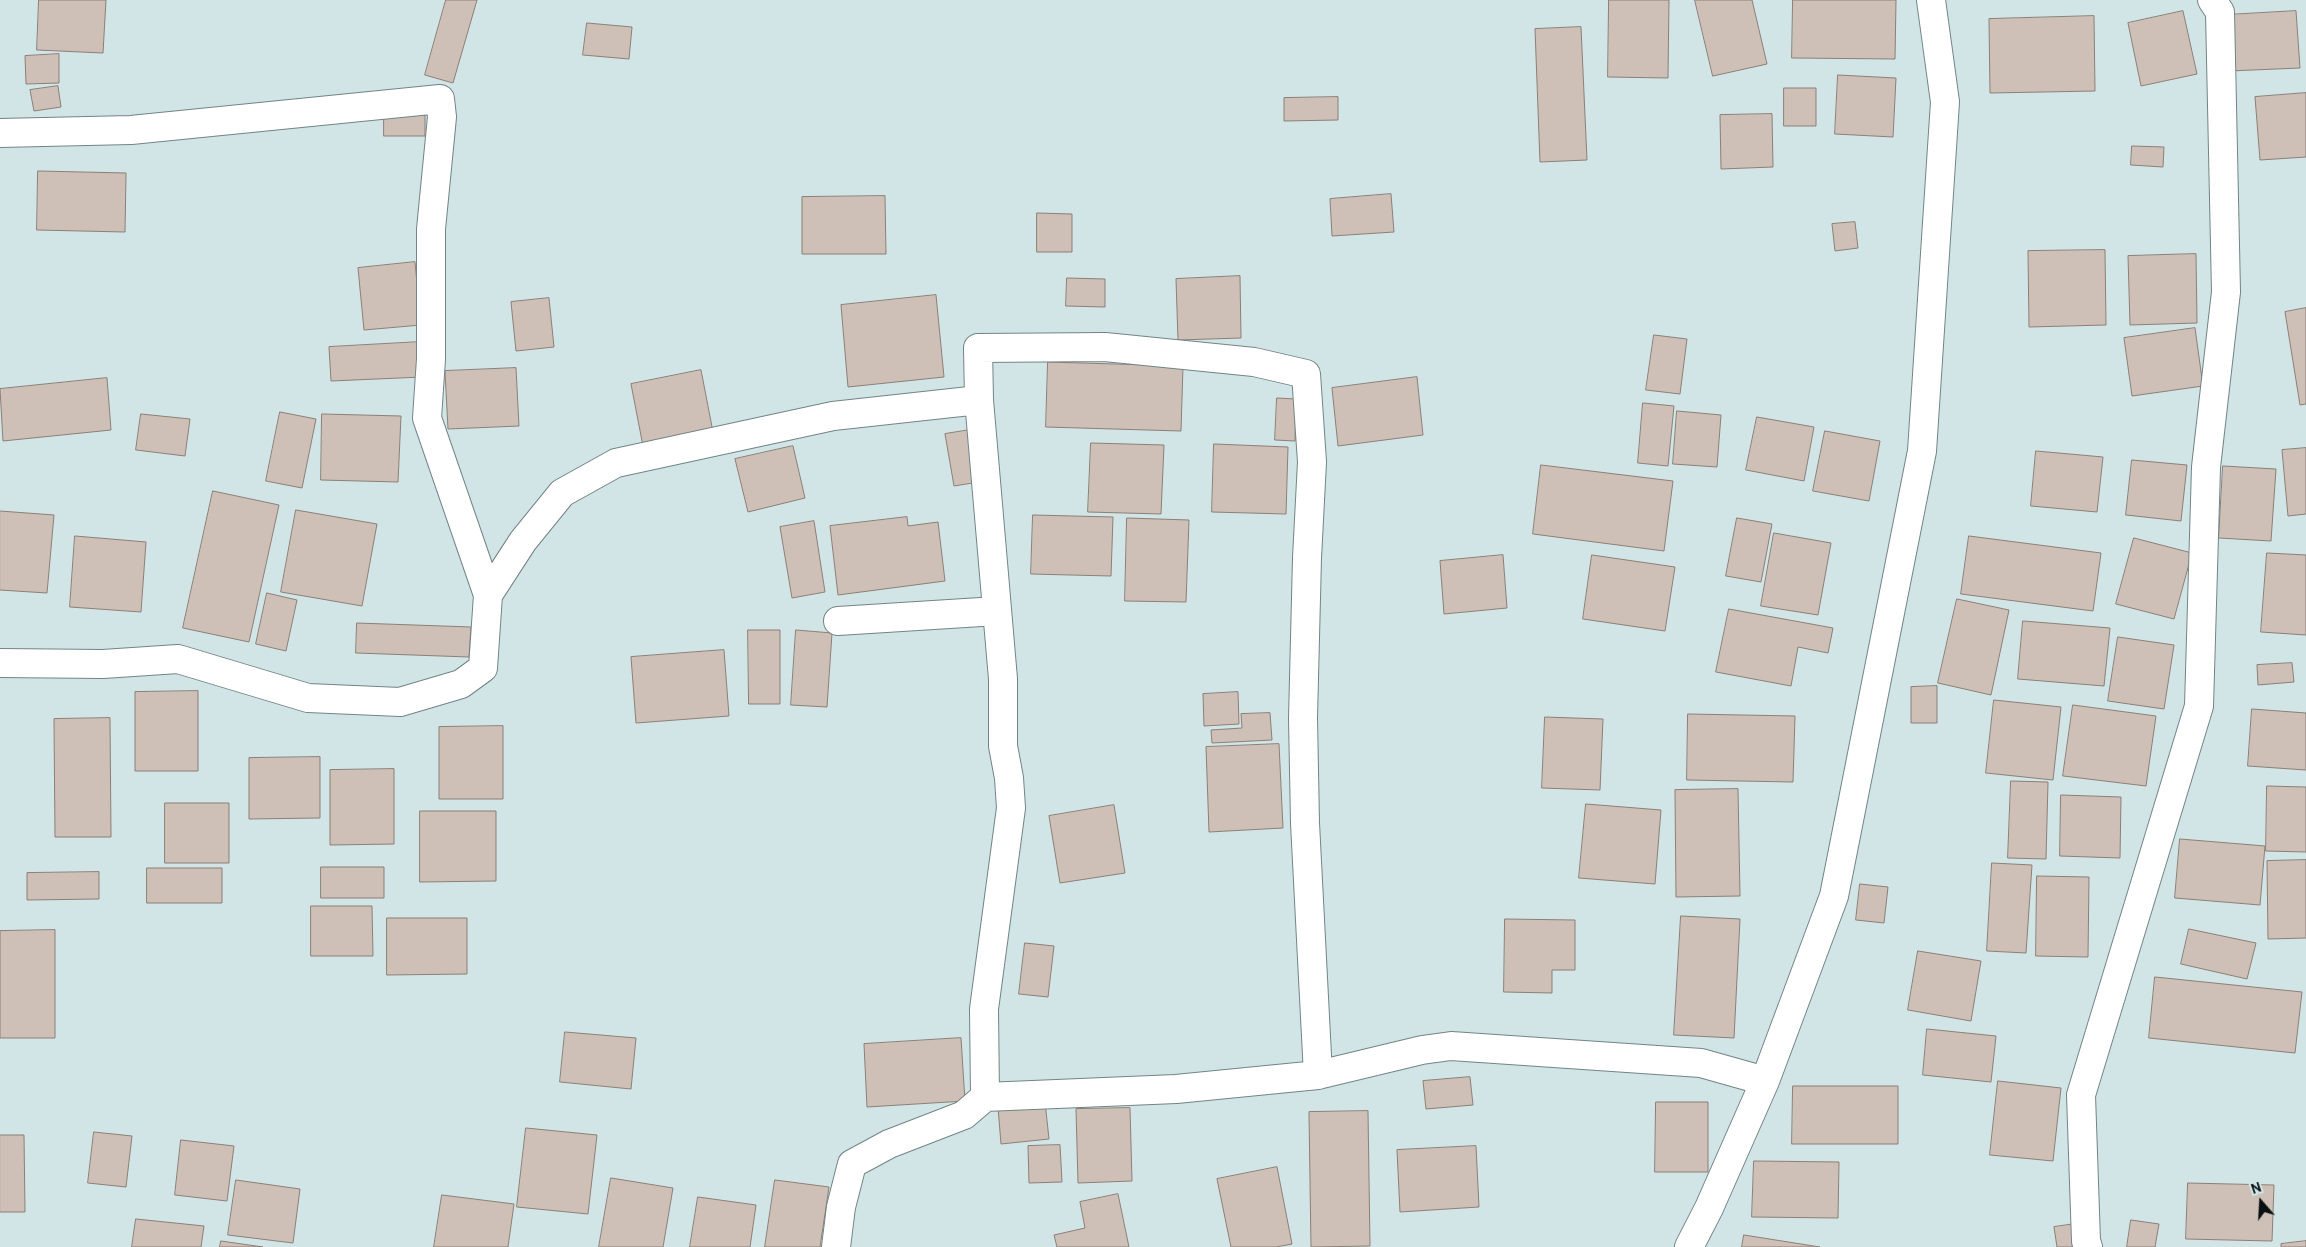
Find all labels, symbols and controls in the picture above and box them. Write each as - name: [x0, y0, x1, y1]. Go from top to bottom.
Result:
- north arrow: [2236, 1177, 2286, 1227]
- text: N: [2249, 1178, 2264, 1198]

